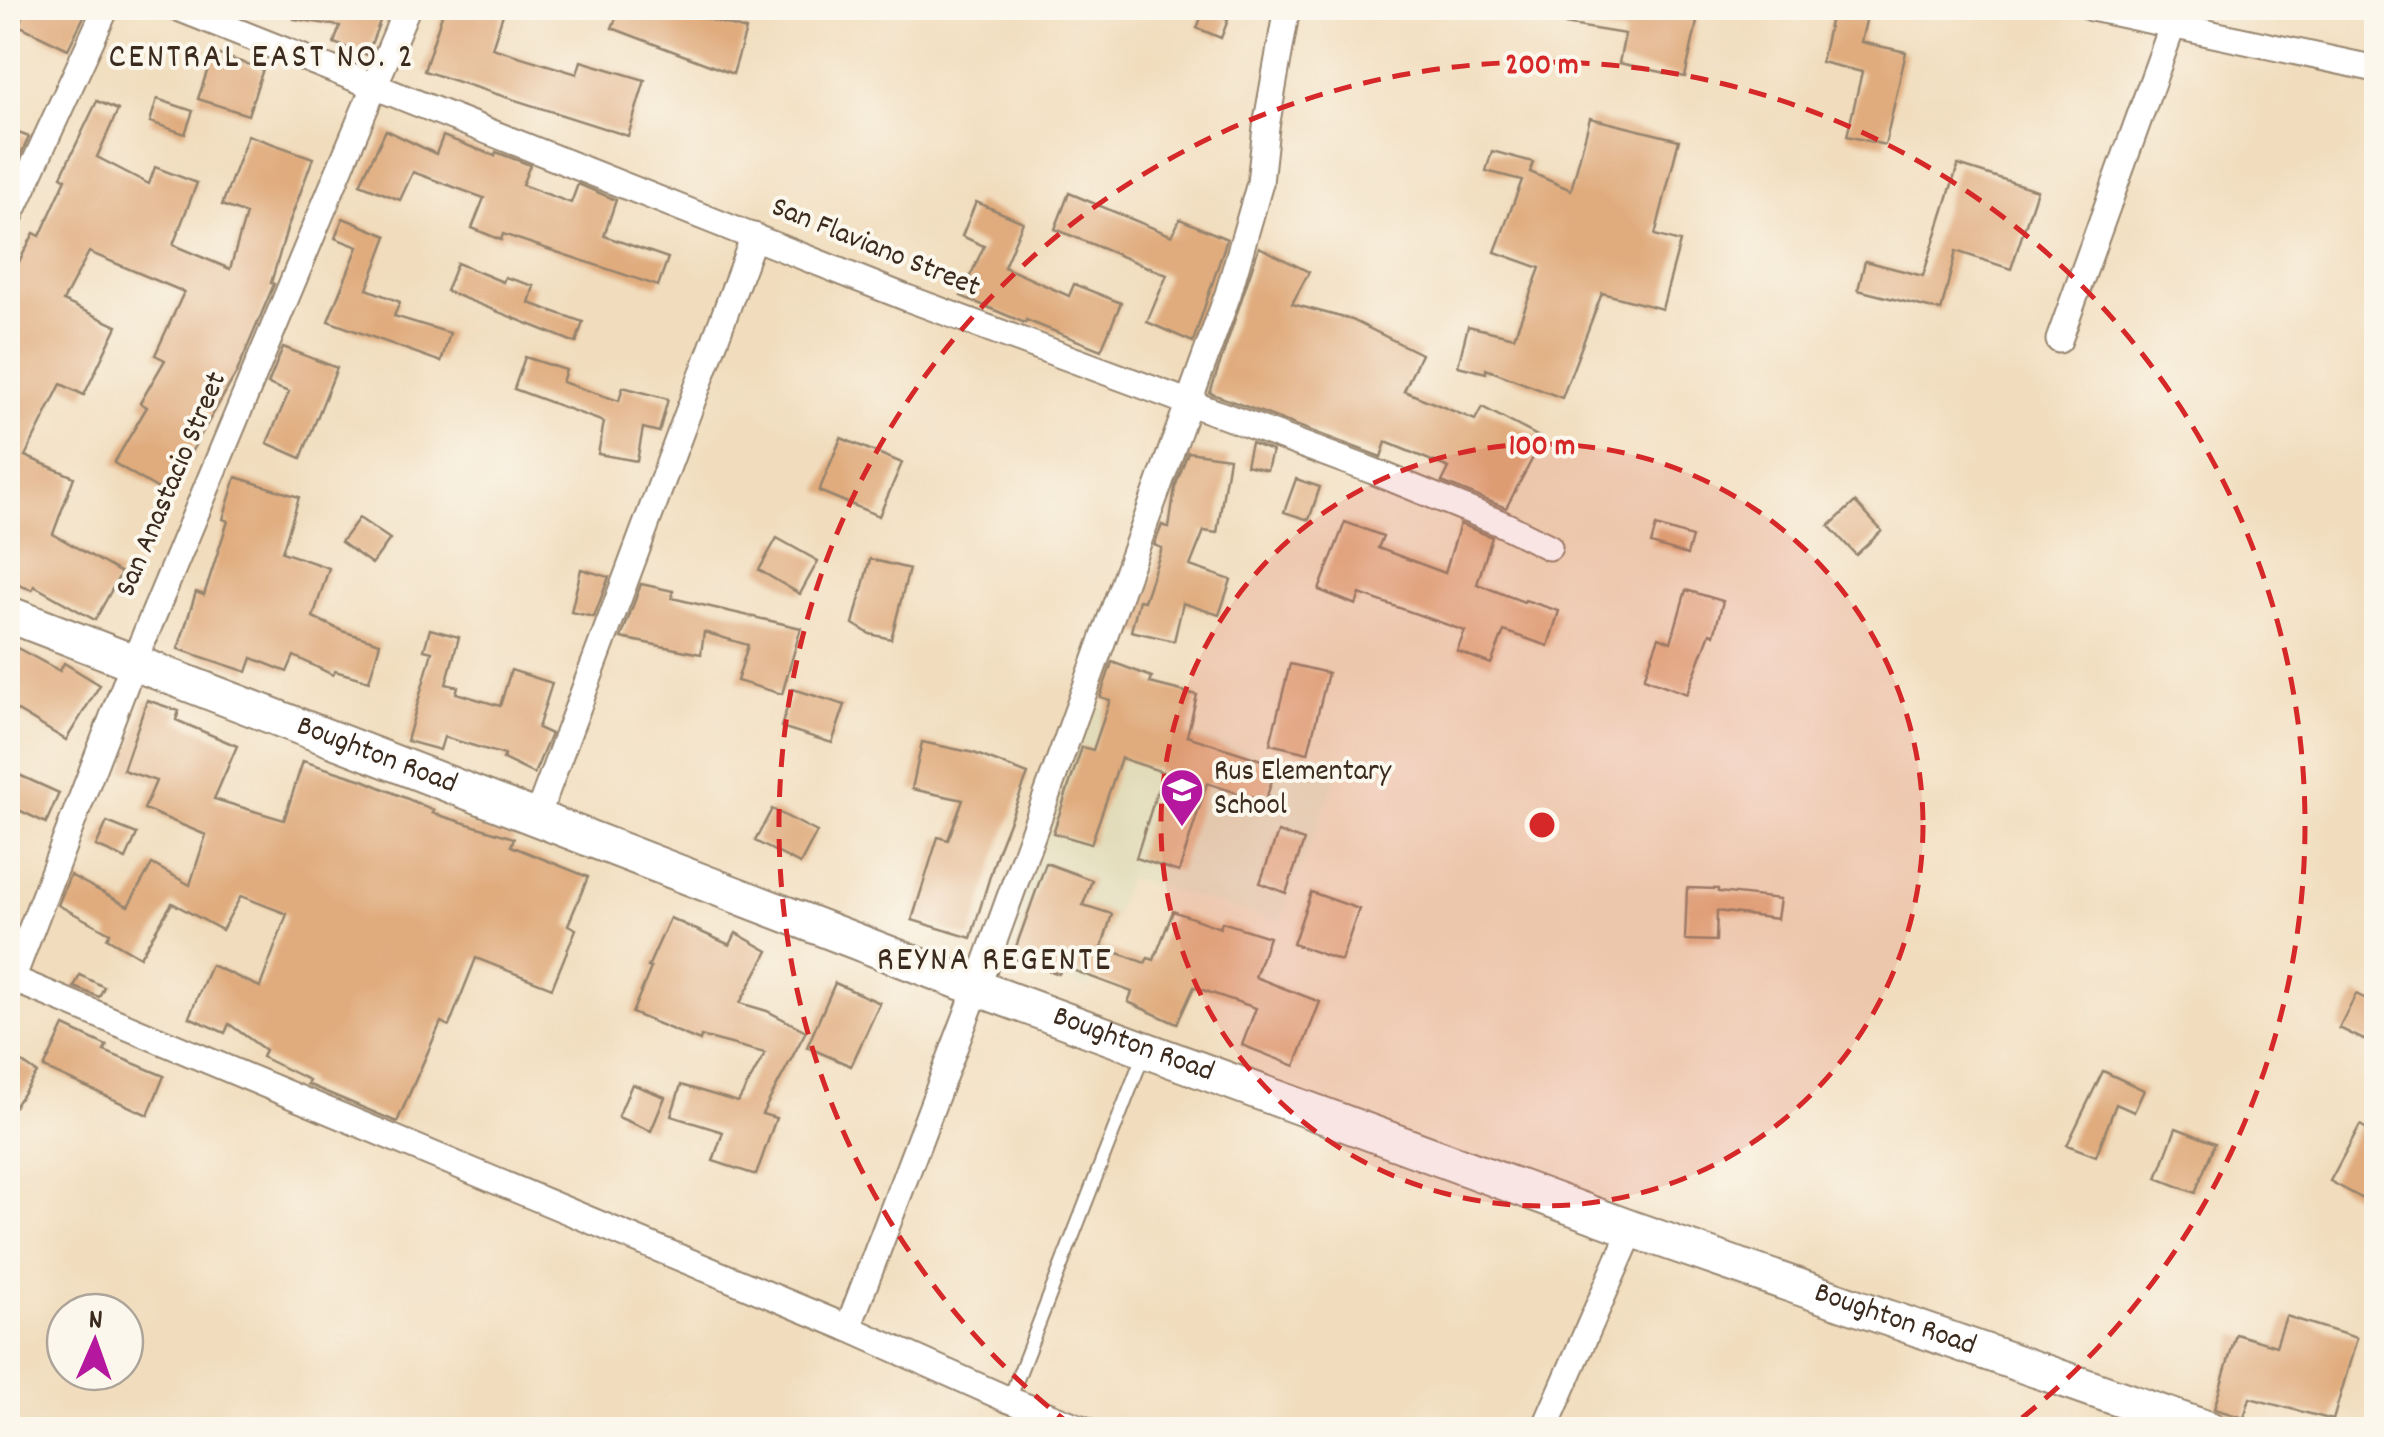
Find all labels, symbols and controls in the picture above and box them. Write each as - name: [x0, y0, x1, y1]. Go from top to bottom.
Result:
- district label: CENTRAL EAST NO. 2: [109, 34, 415, 84]
- text: 200 m: [1505, 46, 1579, 89]
- street label: San Flaviano Street: [764, 188, 986, 310]
- street label: San Anastacio Street: [106, 366, 240, 604]
- text: 100 m: [1509, 427, 1575, 470]
- street label: Boughton Road: [290, 706, 463, 807]
- place label: Rus Elementary School: [1214, 752, 1392, 829]
- school or university icon: Rus Elementary School: [1159, 767, 1205, 828]
- centre of rings: [1524, 807, 1560, 843]
- district label: REYNA REGENTE: [877, 937, 1113, 987]
- street label: Boughton Road: [1046, 996, 1220, 1095]
- street label: Boughton Road: [1808, 1272, 1982, 1368]
- north arrow: [45, 1292, 145, 1392]
- text: N: [88, 1302, 103, 1342]

